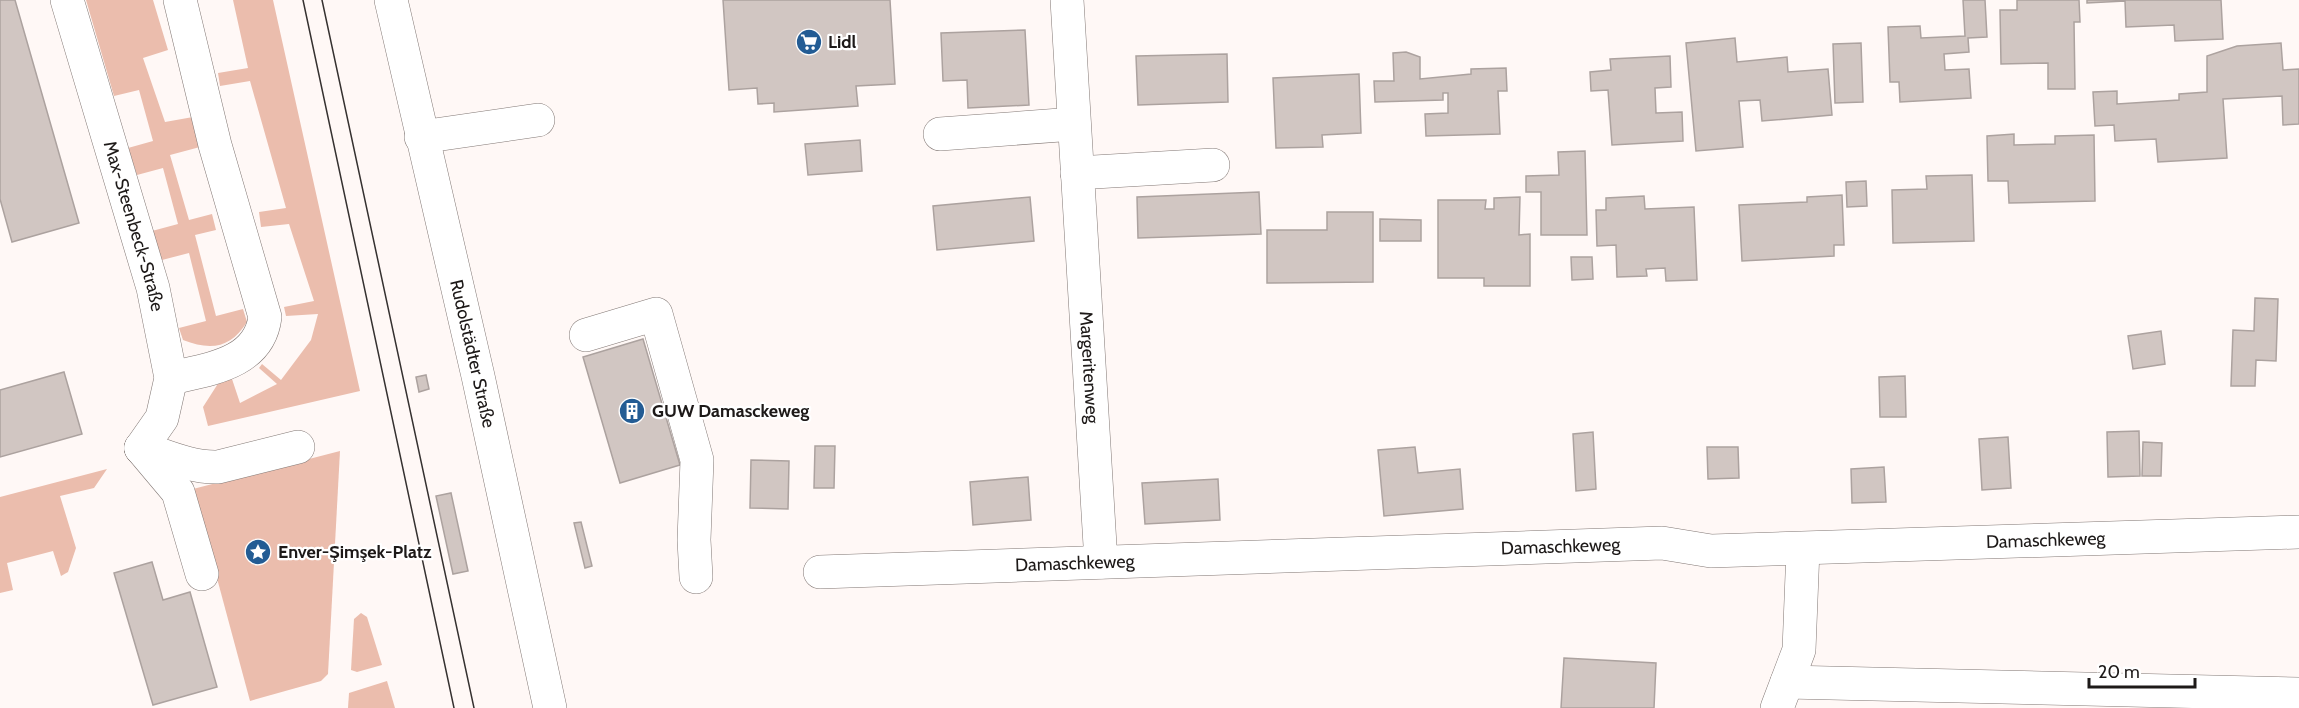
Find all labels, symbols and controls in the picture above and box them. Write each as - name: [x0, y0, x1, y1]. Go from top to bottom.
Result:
- supermarket icon: Lidl: [794, 27, 824, 57]
- place label: Lidl: [828, 31, 857, 53]
- street label: Max-Steenbeck-Straße: [99, 138, 168, 313]
- street label: Rudolstädter Straße: [445, 277, 500, 430]
- street label: Margeritenweg: [1075, 310, 1104, 425]
- building icon: GUW Damasckeweg: [617, 396, 647, 426]
- place label: GUW Damasckeweg: [652, 400, 809, 422]
- street label: Damaschkeweg: [1986, 527, 2107, 553]
- street label: Damaschkeweg: [1500, 533, 1622, 560]
- place icon: Enver-Şimşek-Platz: [243, 537, 273, 567]
- place label: Enver-Şimşek-Platz: [278, 541, 432, 563]
- street label: Damaschkeweg: [1015, 550, 1136, 576]
- scale bar: [2089, 651, 2196, 689]
- text: 20 m: [2098, 661, 2140, 683]

